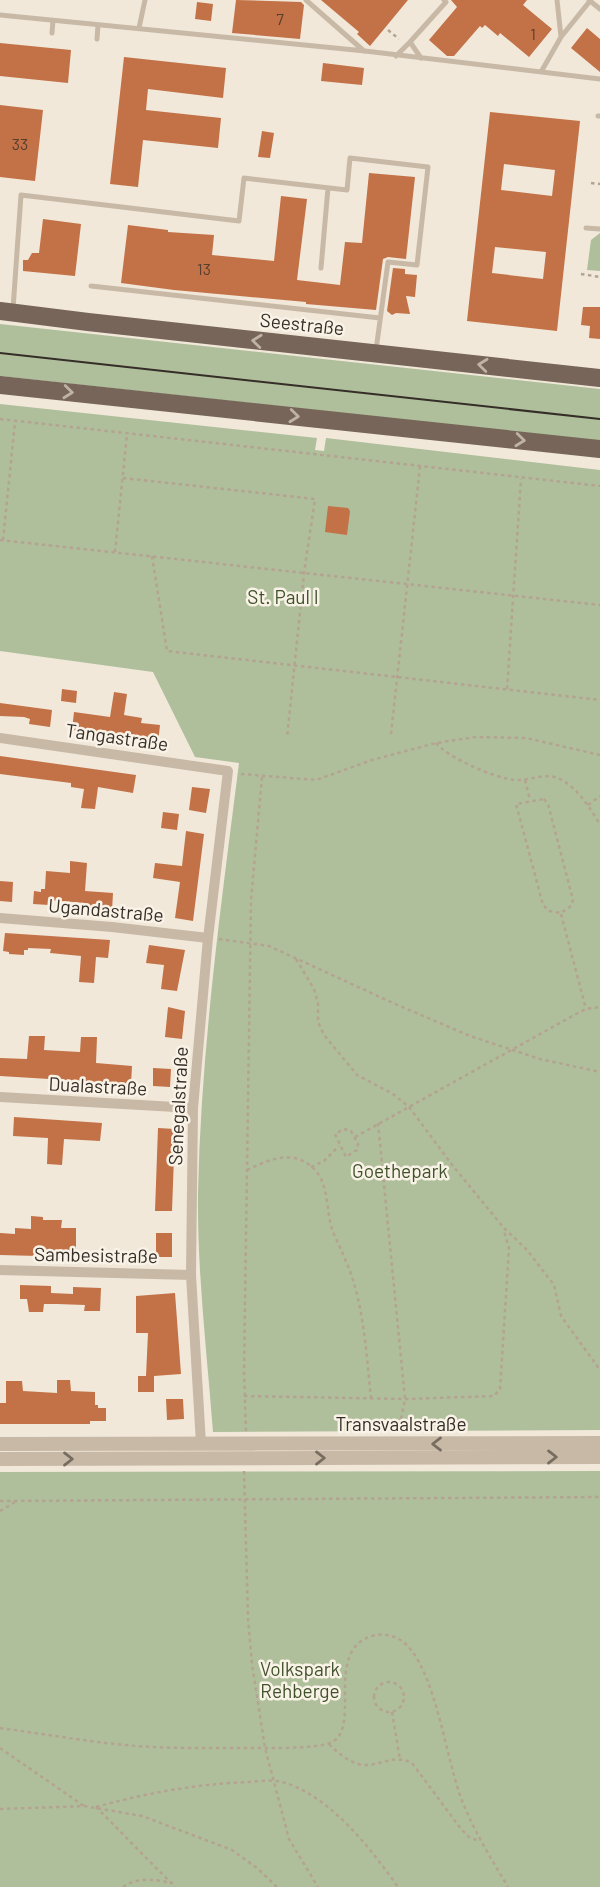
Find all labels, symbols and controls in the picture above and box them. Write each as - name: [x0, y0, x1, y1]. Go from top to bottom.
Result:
- house number: 7: [276, 9, 284, 28]
- house number: 1: [530, 24, 536, 43]
- house number: 33: [12, 134, 28, 153]
- house number: 13: [197, 259, 211, 278]
- street label: Seestraße: [259, 308, 345, 339]
- one-way arrow: [251, 333, 263, 348]
- one-way arrow: [478, 358, 489, 373]
- one-way arrow: [63, 384, 74, 399]
- one-way arrow: [289, 408, 300, 423]
- one-way arrow: [515, 432, 526, 447]
- park label: St. Paul I: [247, 585, 319, 608]
- street label: Tangastraße: [64, 718, 170, 755]
- street label: Ugandastraße: [47, 893, 165, 926]
- street label: Senegalstraße: [163, 1046, 192, 1166]
- street label: Dualastraße: [48, 1071, 148, 1100]
- park label: Goethepark: [352, 1159, 448, 1182]
- street label: Sambesistraße: [34, 1242, 158, 1267]
- street label: Transvaalstraße: [335, 1412, 467, 1435]
- one-way arrow: [432, 1436, 442, 1452]
- one-way arrow: [547, 1449, 557, 1465]
- one-way arrow: [315, 1450, 326, 1465]
- one-way arrow: [63, 1451, 74, 1467]
- park label: Volkspark Rehberge: [260, 1657, 340, 1702]

